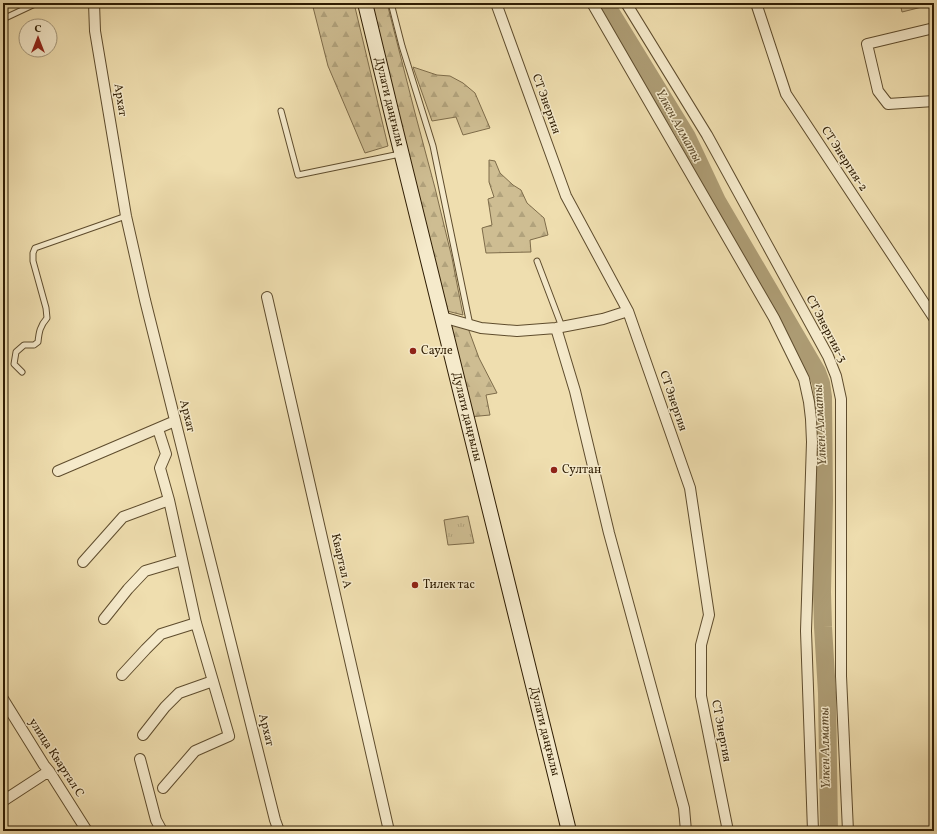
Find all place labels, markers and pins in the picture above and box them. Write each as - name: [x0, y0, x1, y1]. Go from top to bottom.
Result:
- place label: Сауле: [421, 343, 453, 359]
- marker: Сауле: [408, 346, 418, 356]
- place label: Султан: [562, 462, 601, 478]
- marker: Султан: [549, 465, 559, 475]
- place label: Тилек тас: [423, 577, 475, 593]
- marker: Тилек тас: [410, 580, 420, 590]

